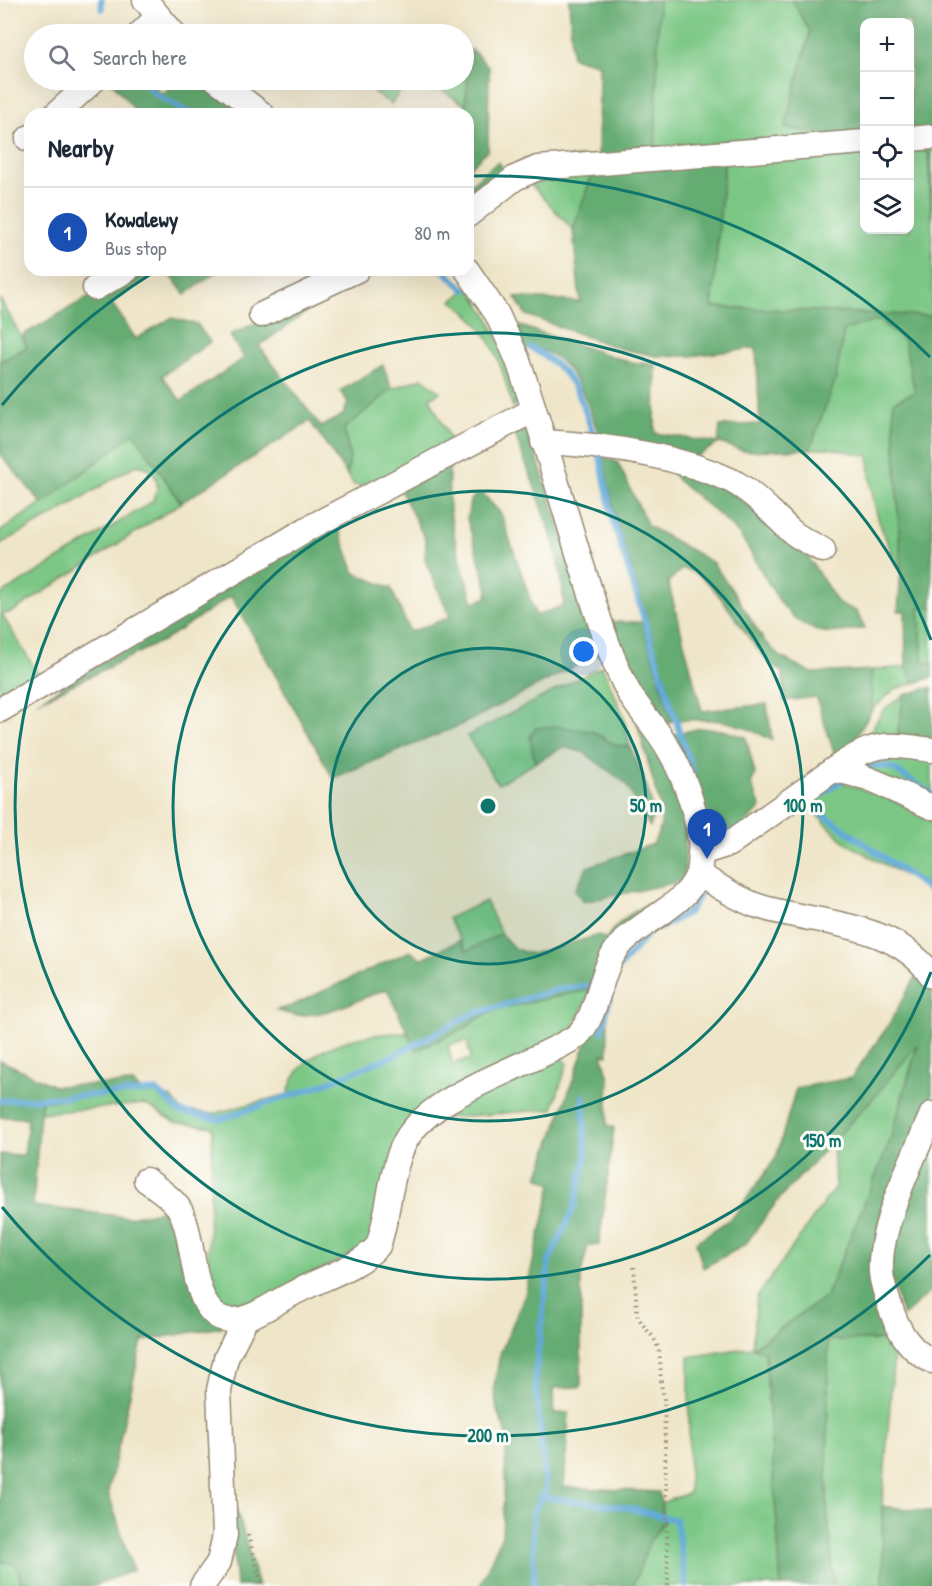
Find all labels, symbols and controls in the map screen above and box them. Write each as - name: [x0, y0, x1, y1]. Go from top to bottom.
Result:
- map controls: [860, 18, 914, 234]
- button: +: [860, 18, 914, 72]
- search box: [24, 24, 474, 90]
- icon: search: [45, 41, 78, 74]
- text: Search here: [93, 42, 187, 72]
- button: −: [860, 72, 914, 126]
- button: locate: [860, 126, 914, 180]
- text: Nearby: [48, 130, 114, 165]
- button: layers: [860, 180, 914, 234]
- text: Kowalewy: [105, 204, 178, 234]
- text: 1: [64, 219, 71, 246]
- text: 80 m: [414, 219, 450, 246]
- text: Bus stop: [105, 234, 167, 261]
- your location: [569, 637, 598, 666]
- text: 50 m: [630, 793, 662, 818]
- text: 100 m: [783, 793, 823, 818]
- centre of rings: [478, 796, 498, 816]
- pin: 1: [688, 810, 726, 859]
- text: 150 m: [803, 1128, 841, 1153]
- text: 200 m: [468, 1423, 508, 1448]

